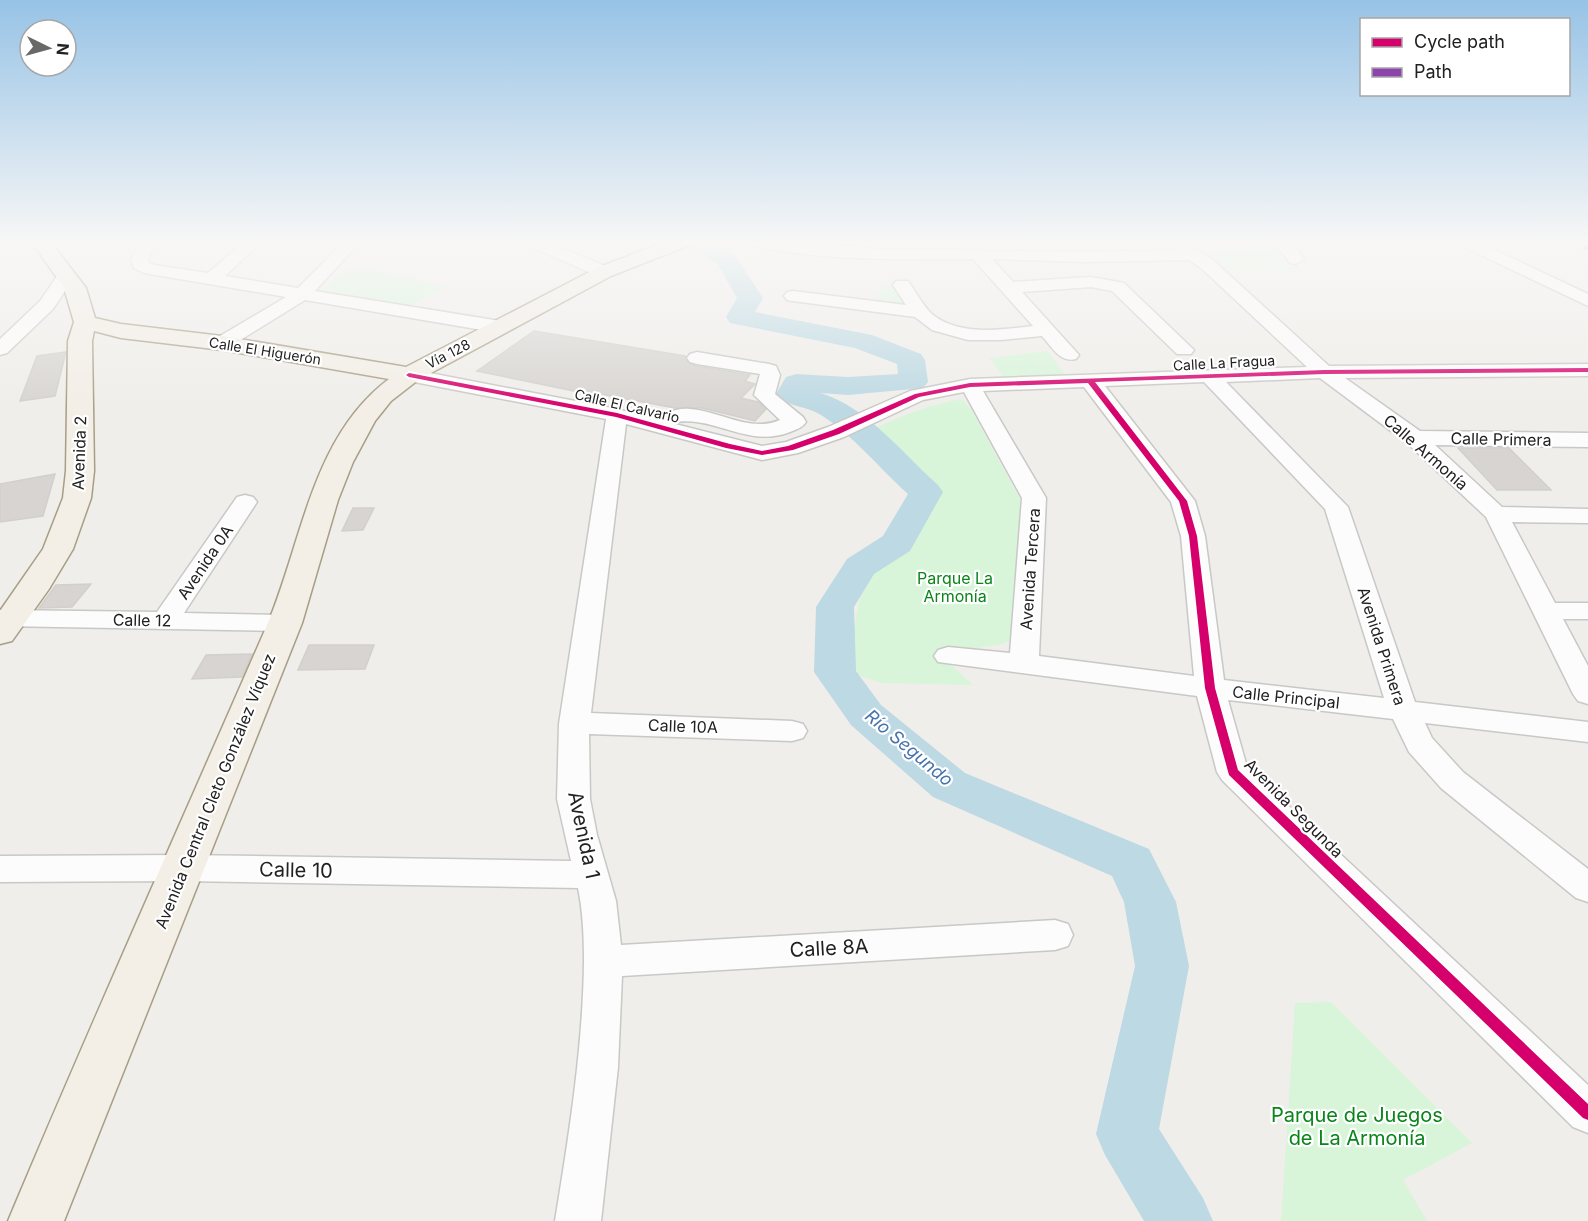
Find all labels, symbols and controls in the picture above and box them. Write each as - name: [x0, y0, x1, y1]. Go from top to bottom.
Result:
- north arrow: [18, 18, 78, 78]
- legend: [1360, 18, 1570, 96]
- text: Cycle path: [1414, 31, 1505, 52]
- text: N: [52, 42, 73, 56]
- text: Path: [1414, 61, 1452, 82]
- street label: Calle El Higuerón: [208, 333, 322, 368]
- street label: Vía 128: [423, 335, 473, 372]
- street label: Calle La Fragua: [1172, 351, 1276, 374]
- street label: Calle El Calvario: [573, 385, 681, 426]
- street label: Calle Armonía: [1380, 410, 1472, 494]
- street label: Avenida 2: [68, 416, 90, 490]
- street label: Calle Primera: [1450, 428, 1552, 450]
- street label: Avenida Tercera: [1016, 507, 1044, 631]
- street label: Avenida 0A: [173, 521, 237, 603]
- park label: Parque La Armonía: [917, 568, 993, 606]
- street label: Avenida Primera: [1353, 584, 1411, 708]
- street label: Calle 12: [113, 609, 171, 631]
- street label: Avenida Central Cleto González Víquez: [150, 651, 280, 931]
- street label: Calle Principal: [1231, 681, 1341, 713]
- water label: Río Segundo: [861, 705, 957, 790]
- street label: Calle 10A: [648, 715, 718, 737]
- street label: Avenida Segunda: [1240, 754, 1348, 862]
- street label: Avenida 1: [563, 789, 605, 881]
- street label: Calle 10: [259, 857, 333, 883]
- street label: Calle 8A: [789, 934, 869, 962]
- park label: Parque de Juegos de La Armonía: [1271, 1103, 1443, 1150]

